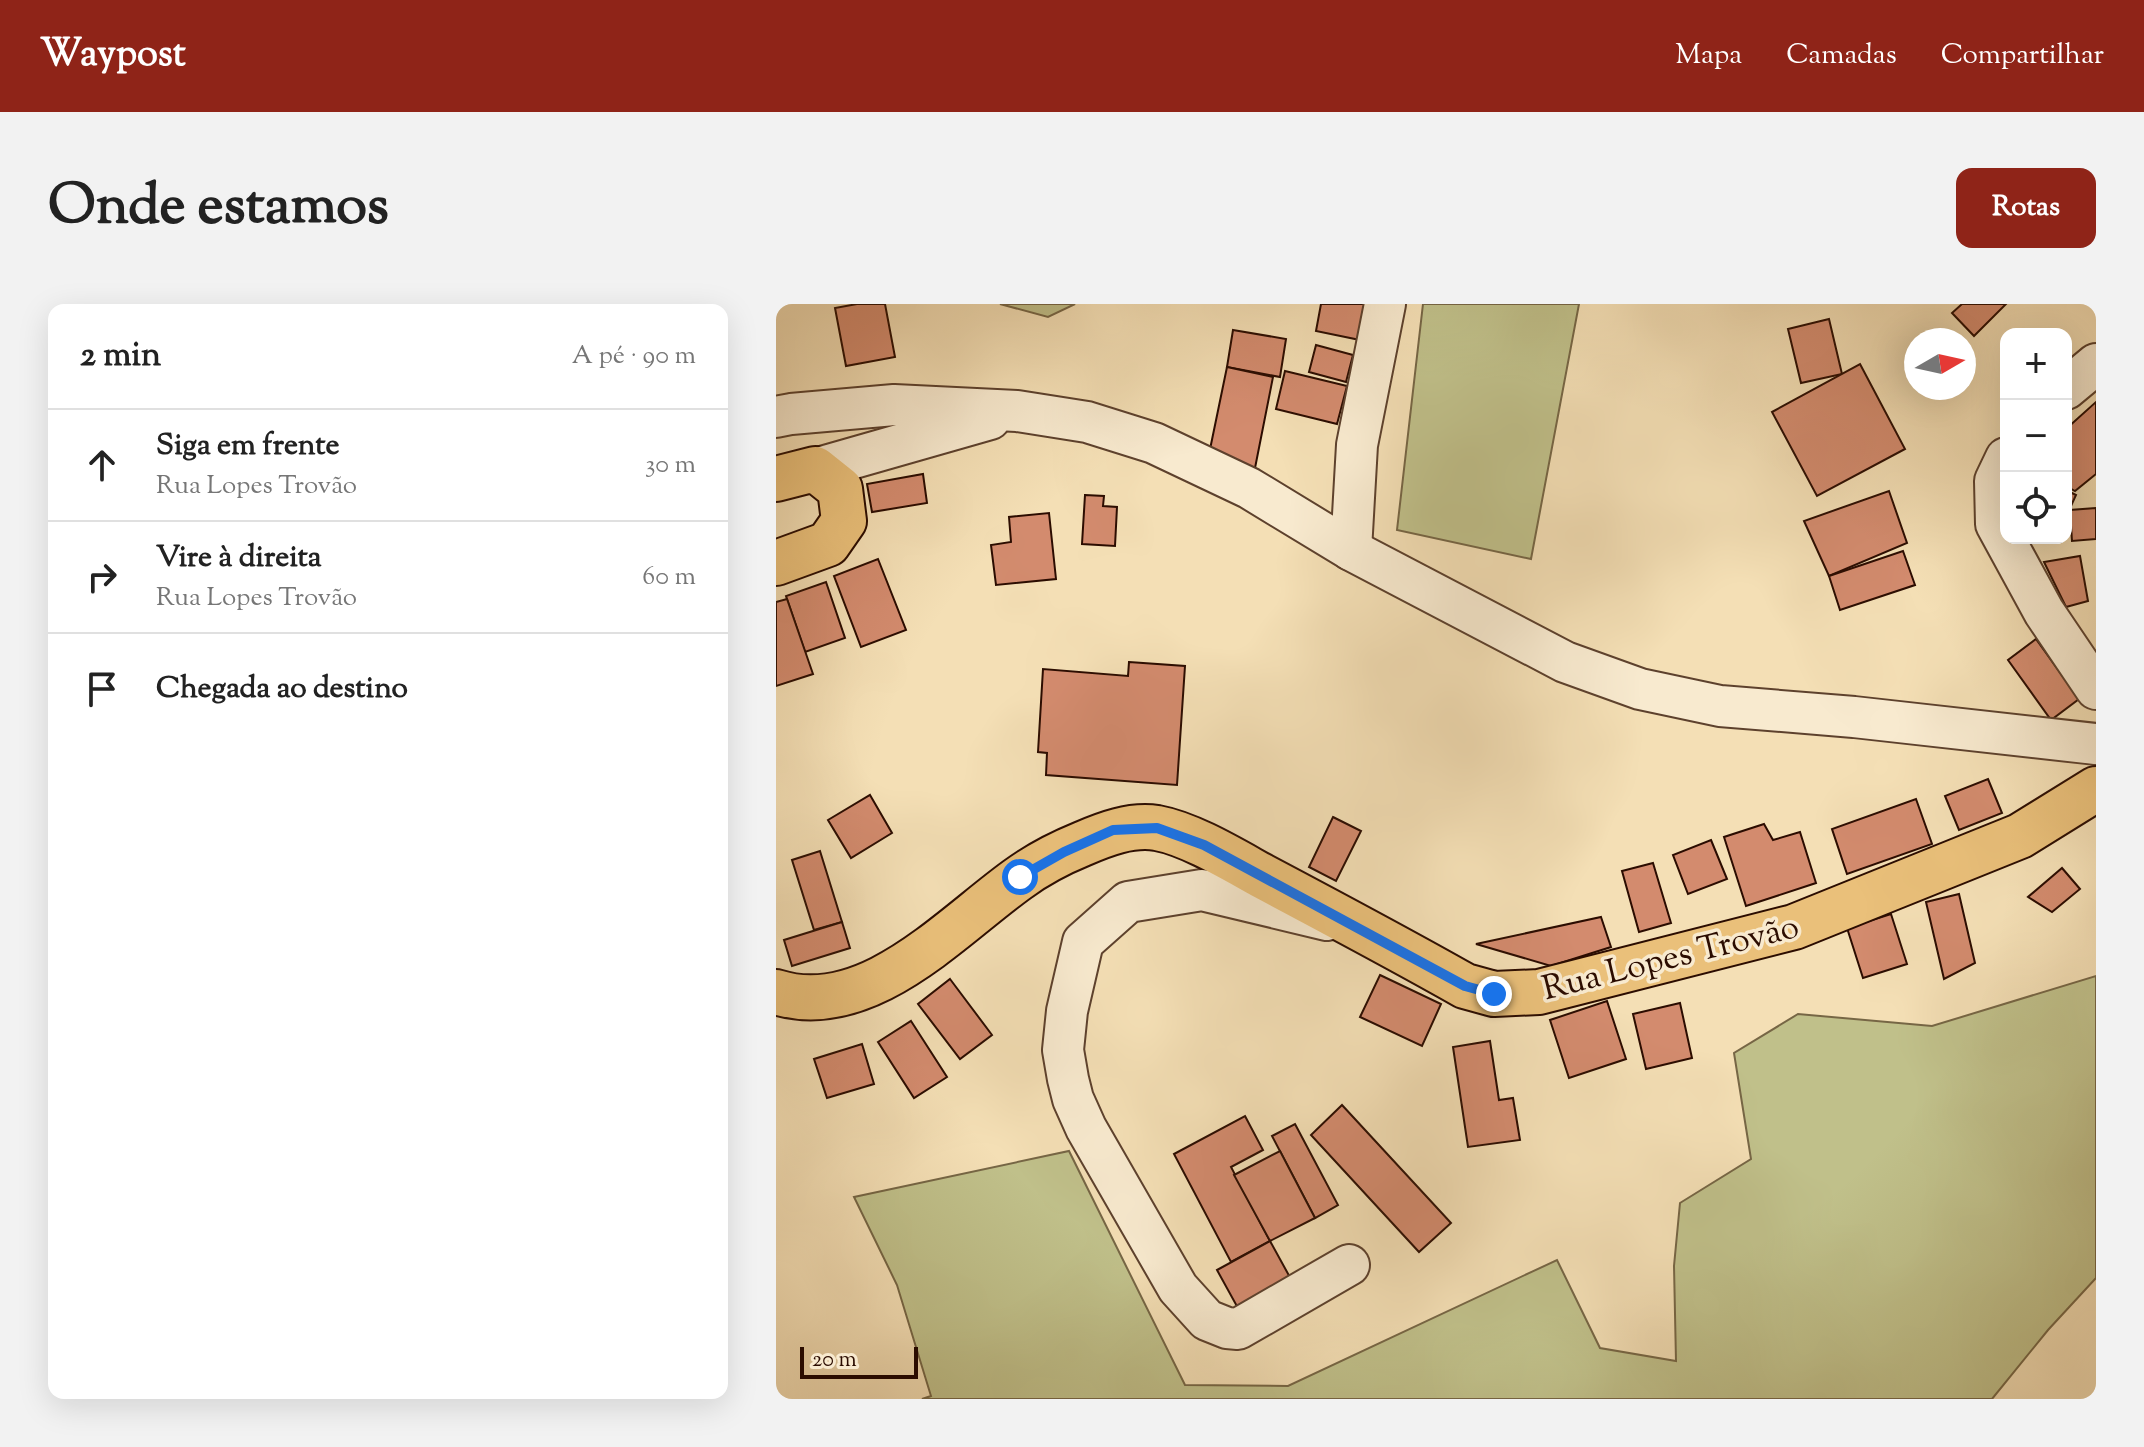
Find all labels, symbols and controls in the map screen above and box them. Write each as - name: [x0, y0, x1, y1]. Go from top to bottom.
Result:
- text: Waypost: [40, 29, 186, 83]
- text: Mapa: [1675, 36, 1742, 76]
- text: Camadas: [1786, 36, 1897, 76]
- text: Compartilhar: [1941, 36, 2104, 76]
- text: Onde estamos: [48, 168, 389, 249]
- button: Rotas: [1956, 168, 2096, 248]
- north arrow: [1904, 328, 1976, 400]
- map controls: [2000, 328, 2072, 544]
- button: +: [2000, 328, 2072, 400]
- text: 2 min: [80, 332, 161, 381]
- text: A pé · 90 m: [572, 338, 696, 375]
- button: −: [2000, 400, 2072, 472]
- text: Siga em frente: [156, 425, 340, 468]
- icon: ahead: [80, 443, 124, 487]
- text: 30 m: [645, 447, 696, 484]
- text: Rua Lopes Trovão: [156, 468, 357, 505]
- button: locate: [2000, 472, 2072, 544]
- text: Vire à direita: [156, 537, 322, 580]
- icon: right: [80, 555, 124, 599]
- text: 60 m: [642, 559, 696, 596]
- text: Rua Lopes Trovão: [156, 580, 357, 617]
- icon: arrive: [80, 667, 124, 711]
- text: Chegada ao destino: [156, 668, 408, 711]
- route start: [1002, 859, 1038, 895]
- street label: Rua Lopes Trovão: [1537, 904, 1804, 1015]
- route end: [1476, 976, 1512, 1012]
- scale bar: [800, 1343, 918, 1379]
- text: 20 m: [812, 1345, 857, 1377]

